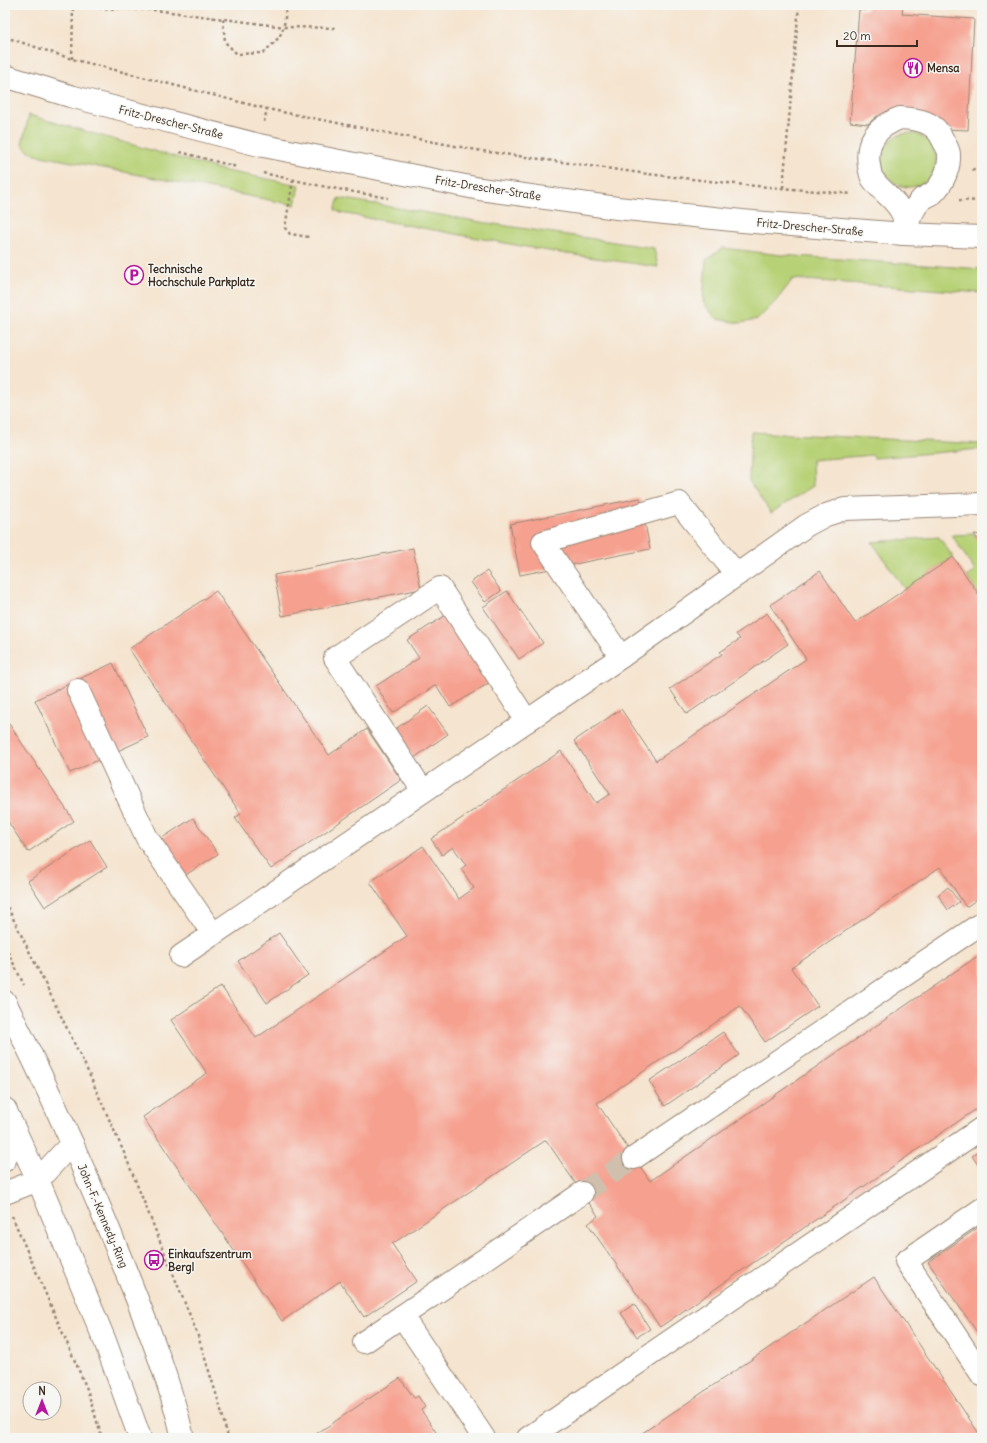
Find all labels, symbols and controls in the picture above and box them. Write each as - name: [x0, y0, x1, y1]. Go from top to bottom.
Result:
- scale bar: [837, 22, 917, 48]
- text: 20 m: [843, 28, 871, 43]
- restaurant icon: Mensa: [902, 57, 924, 79]
- place label: Mensa: [927, 61, 960, 75]
- street label: Fritz-Drescher-Straße: [117, 102, 225, 142]
- street label: Fritz-Drescher-Straße: [434, 173, 542, 203]
- street label: Fritz-Drescher-Straße: [756, 215, 864, 239]
- place label: Technische Hochschule Parkplatz: [148, 262, 256, 290]
- parking icon: Technische Hochschule Parkplatz: [123, 264, 145, 286]
- street label: John-F.-Kennedy-Ring: [75, 1162, 131, 1270]
- place label: Einkaufszentrum Bergl: [168, 1247, 252, 1275]
- bus stop icon: Einkaufszentrum Bergl: [143, 1249, 165, 1271]
- north arrow: [22, 1381, 62, 1421]
- text: N: [38, 1384, 46, 1398]

